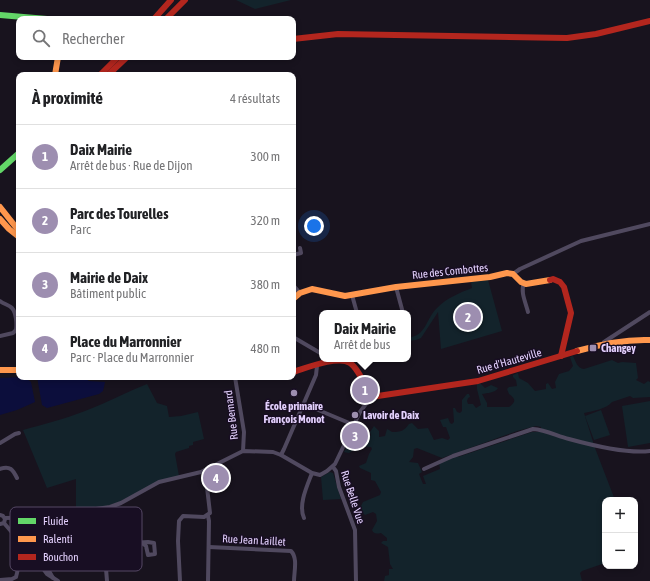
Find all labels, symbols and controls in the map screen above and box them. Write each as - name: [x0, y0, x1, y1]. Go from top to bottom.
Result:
- search box: [16, 16, 296, 60]
- icon: search: [30, 27, 52, 49]
- text: Rechercher: [62, 30, 124, 47]
- text: À proximité: [32, 88, 103, 108]
- text: 4 résultats: [230, 91, 280, 106]
- text: Daix Mairie: [70, 141, 132, 158]
- text: 1: [42, 149, 48, 164]
- text: 300 m: [251, 149, 280, 164]
- text: Arrêt de bus · Rue de Dijon: [70, 158, 193, 173]
- text: Parc des Tourelles: [70, 205, 168, 222]
- text: 2: [42, 213, 48, 228]
- text: 320 m: [251, 213, 280, 228]
- your location: [304, 216, 324, 236]
- text: Parc: [70, 222, 91, 237]
- street label: Rue des Combottes: [411, 261, 489, 281]
- text: Mairie de Daix: [70, 269, 148, 286]
- text: 3: [42, 277, 48, 292]
- text: 380 m: [251, 277, 280, 292]
- text: Bâtiment public: [70, 286, 146, 301]
- pin: 2: [455, 302, 481, 332]
- popup: [319, 310, 411, 362]
- text: Daix Mairie: [334, 320, 396, 337]
- text: Place du Marronnier: [70, 333, 181, 350]
- text: Arrêt de bus: [334, 337, 390, 352]
- text: 4: [42, 341, 48, 356]
- text: 480 m: [251, 341, 280, 356]
- place label: Changey: [601, 342, 636, 354]
- marker: Changey: [588, 343, 598, 353]
- street label: Rue d'Hauteville: [475, 346, 543, 376]
- text: Parc · Place du Marronnier: [70, 350, 194, 365]
- pin: 1: [352, 375, 378, 405]
- marker: École primaire François Monot: [289, 388, 299, 398]
- street label: Rue Bernard: [222, 390, 240, 440]
- place label: École primaire François Monot: [263, 400, 325, 425]
- place label: Lavoir de Daix: [363, 409, 420, 421]
- marker: Lavoir de Daix: [350, 410, 360, 420]
- pin: 3: [342, 421, 368, 451]
- pin: 4: [203, 463, 229, 493]
- street label: Rue Belle Vue: [339, 469, 367, 525]
- map controls: [602, 497, 638, 569]
- button: +: [602, 497, 638, 533]
- legend: [10, 507, 142, 571]
- text: Fluide: [43, 515, 68, 527]
- street label: Rue Jean Laillet: [222, 532, 286, 548]
- text: Ralenti: [43, 533, 72, 545]
- button: −: [602, 533, 638, 569]
- text: Bouchon: [43, 551, 79, 563]

